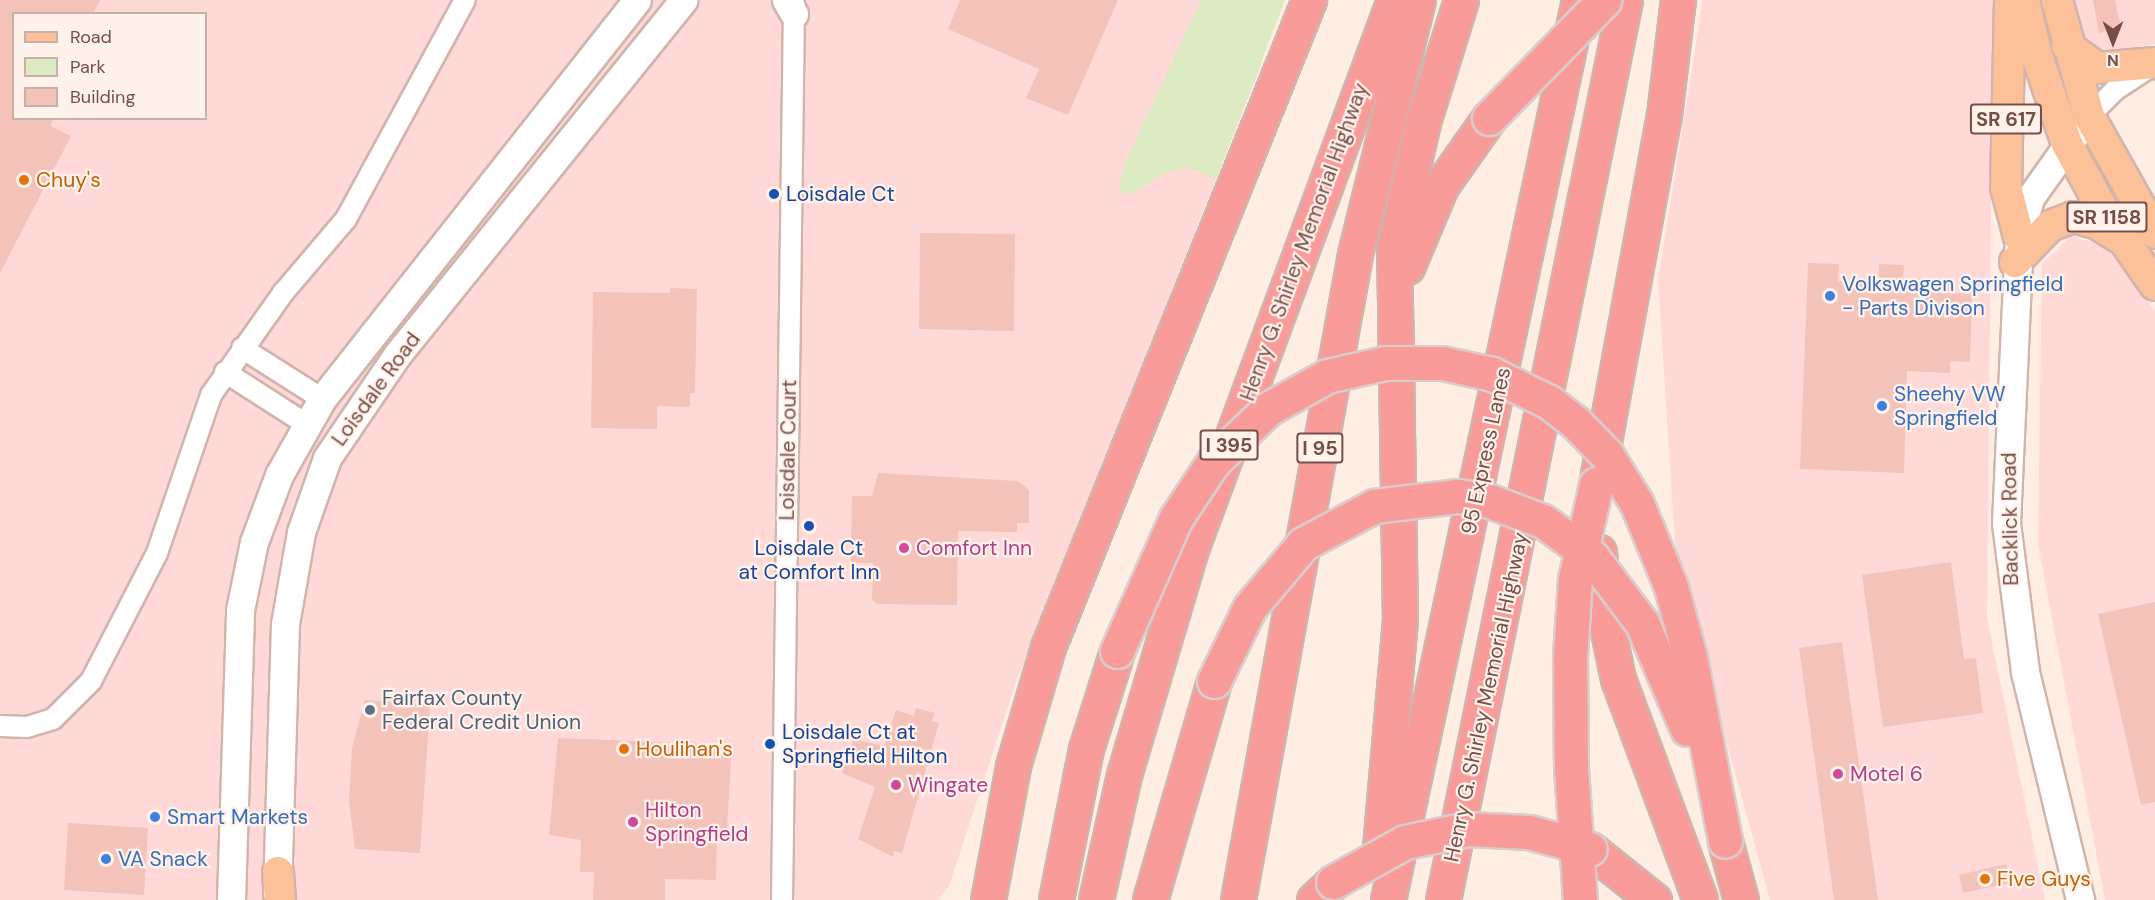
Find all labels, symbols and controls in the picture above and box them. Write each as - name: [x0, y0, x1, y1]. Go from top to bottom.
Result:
- legend: [12, 12, 207, 120]
- north arrow: [2083, 12, 2143, 72]
- text: Road: [70, 25, 112, 49]
- text: N: [2107, 50, 2119, 71]
- text: Park: [70, 55, 106, 79]
- street label: Henry G. Shirley Memorial Highway: [1235, 80, 1373, 404]
- text: Building: [70, 85, 135, 109]
- road number: SR 617: [1968, 102, 2044, 136]
- place label: Chuy's: [36, 167, 101, 193]
- marker: Chuy's: [17, 173, 31, 187]
- place label: Loisdale Ct: [786, 181, 895, 207]
- marker: Loisdale Ct: [767, 187, 781, 201]
- road number: SR 1158: [2065, 200, 2149, 234]
- place label: Volkswagen Springfield - Parts Divison: [1842, 271, 2063, 321]
- marker: Volkswagen Springfield - Parts Divison: [1823, 289, 1837, 303]
- street label: Loisdale Road: [326, 327, 426, 451]
- street label: 95 Express Lanes: [1456, 365, 1516, 537]
- street label: Loisdale Court: [774, 379, 802, 521]
- place label: Sheehy VW Springfield: [1894, 381, 2006, 431]
- marker: Sheehy VW Springfield: [1875, 399, 1889, 413]
- road number: I 395: [1199, 428, 1259, 462]
- road number: I 95: [1296, 431, 1344, 465]
- street label: Backlick Road: [1996, 452, 2024, 586]
- marker: Loisdale Ct at Comfort Inn: [802, 519, 816, 533]
- street label: Henry G. Shirley Memorial Highway: [1439, 530, 1533, 864]
- place label: Loisdale Ct at Comfort Inn: [739, 535, 879, 585]
- place label: Comfort Inn: [916, 535, 1032, 561]
- marker: Comfort Inn: [897, 541, 911, 555]
- place label: Fairfax County Federal Credit Union: [382, 685, 581, 735]
- marker: Fairfax County Federal Credit Union: [363, 703, 377, 717]
- place label: Loisdale Ct at Springfield Hilton: [782, 719, 948, 769]
- place label: Houlihan's: [636, 736, 733, 762]
- marker: Loisdale Ct at Springfield Hilton: [763, 737, 777, 751]
- marker: Houlihan's: [617, 742, 631, 756]
- place label: Motel 6: [1850, 761, 1923, 787]
- marker: Motel 6: [1831, 767, 1845, 781]
- place label: Wingate: [908, 772, 988, 798]
- marker: Wingate: [889, 778, 903, 792]
- place label: Hilton Springfield: [645, 797, 749, 847]
- place label: Smart Markets: [167, 804, 308, 830]
- marker: Smart Markets: [148, 810, 162, 824]
- marker: Hilton Springfield: [626, 815, 640, 829]
- place label: VA Snack: [118, 846, 208, 872]
- marker: VA Snack: [99, 852, 113, 866]
- place label: Five Guys: [1997, 866, 2091, 892]
- marker: Five Guys: [1978, 872, 1992, 886]

